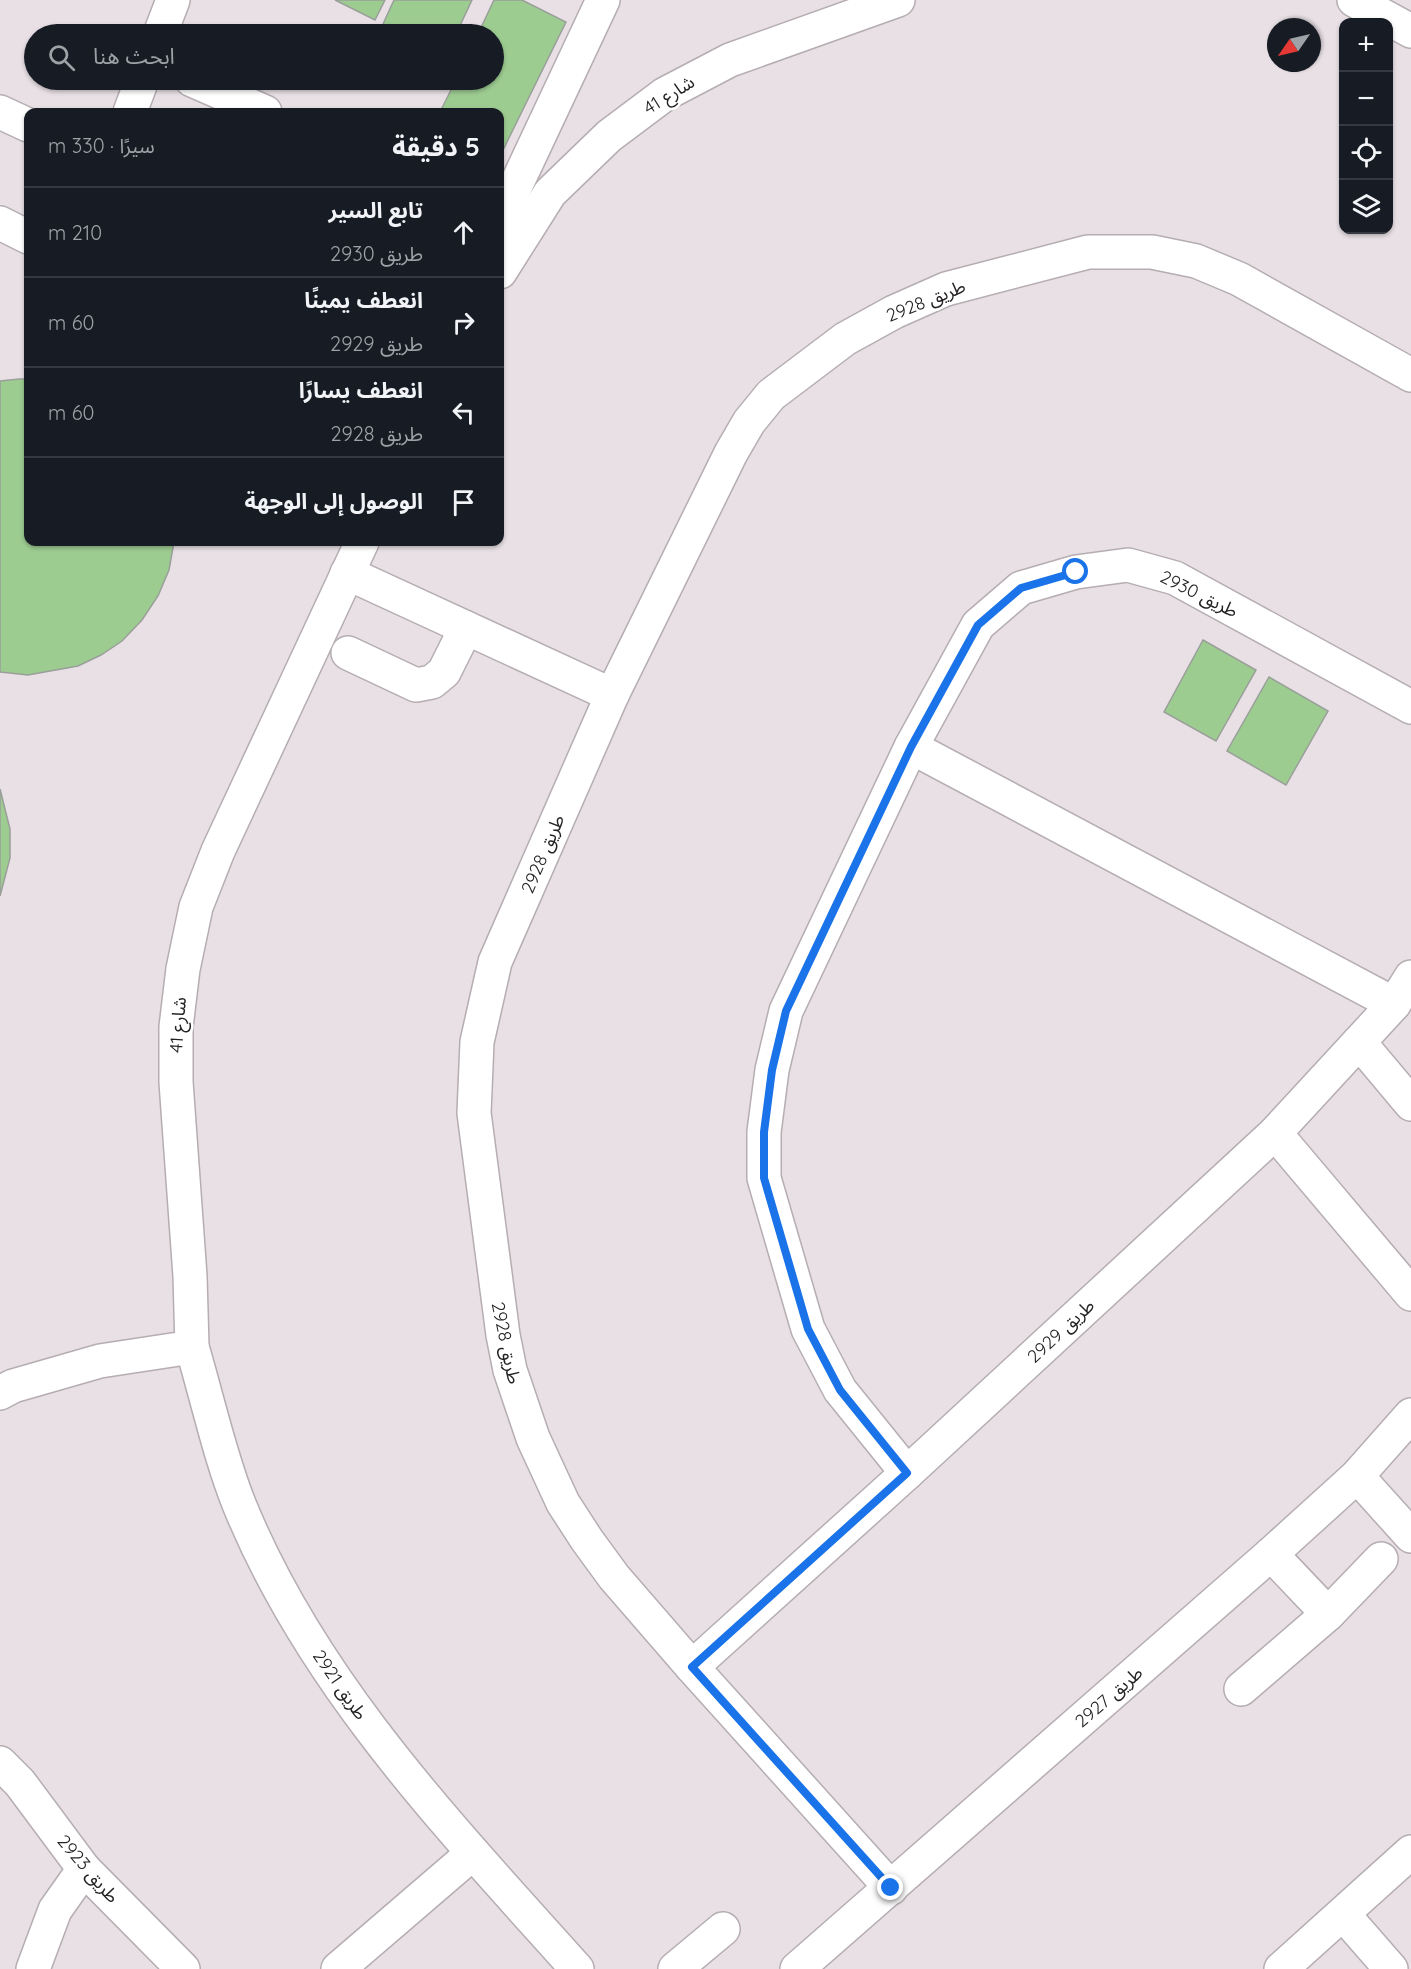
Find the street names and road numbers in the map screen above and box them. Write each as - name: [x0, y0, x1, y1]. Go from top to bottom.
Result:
- street label: شارع 41: [639, 70, 700, 122]
- street label: طريق 2928: [883, 274, 969, 327]
- street label: طريق 2930: [1157, 565, 1242, 622]
- street label: طريق 2928: [516, 811, 569, 897]
- street label: شارع 41: [164, 996, 194, 1054]
- street label: طريق 2929: [1022, 1294, 1099, 1368]
- street label: طريق 2928: [487, 1300, 526, 1386]
- street label: طريق 2921: [308, 1645, 373, 1724]
- street label: طريق 2927: [1070, 1661, 1147, 1732]
- street label: طريق 2923: [52, 1830, 124, 1908]

